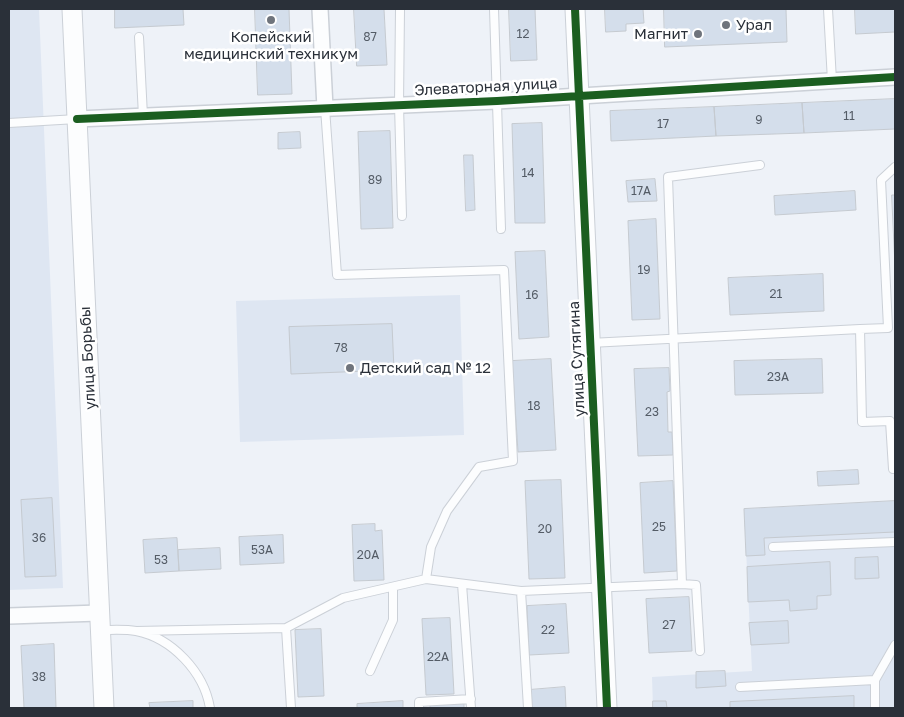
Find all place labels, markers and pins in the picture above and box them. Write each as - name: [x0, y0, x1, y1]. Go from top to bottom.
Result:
- marker: Копейский медицинский техникум: [265, 14, 277, 26]
- place label: Урал: [736, 16, 772, 34]
- marker: Урал: [720, 19, 732, 31]
- place label: Магнит: [634, 25, 688, 43]
- place label: Копейский медицинский техникум: [184, 28, 358, 63]
- marker: Магнит: [692, 28, 704, 40]
- place label: Детский сад № 12: [360, 359, 491, 377]
- marker: Детский сад № 12: [344, 362, 356, 374]

